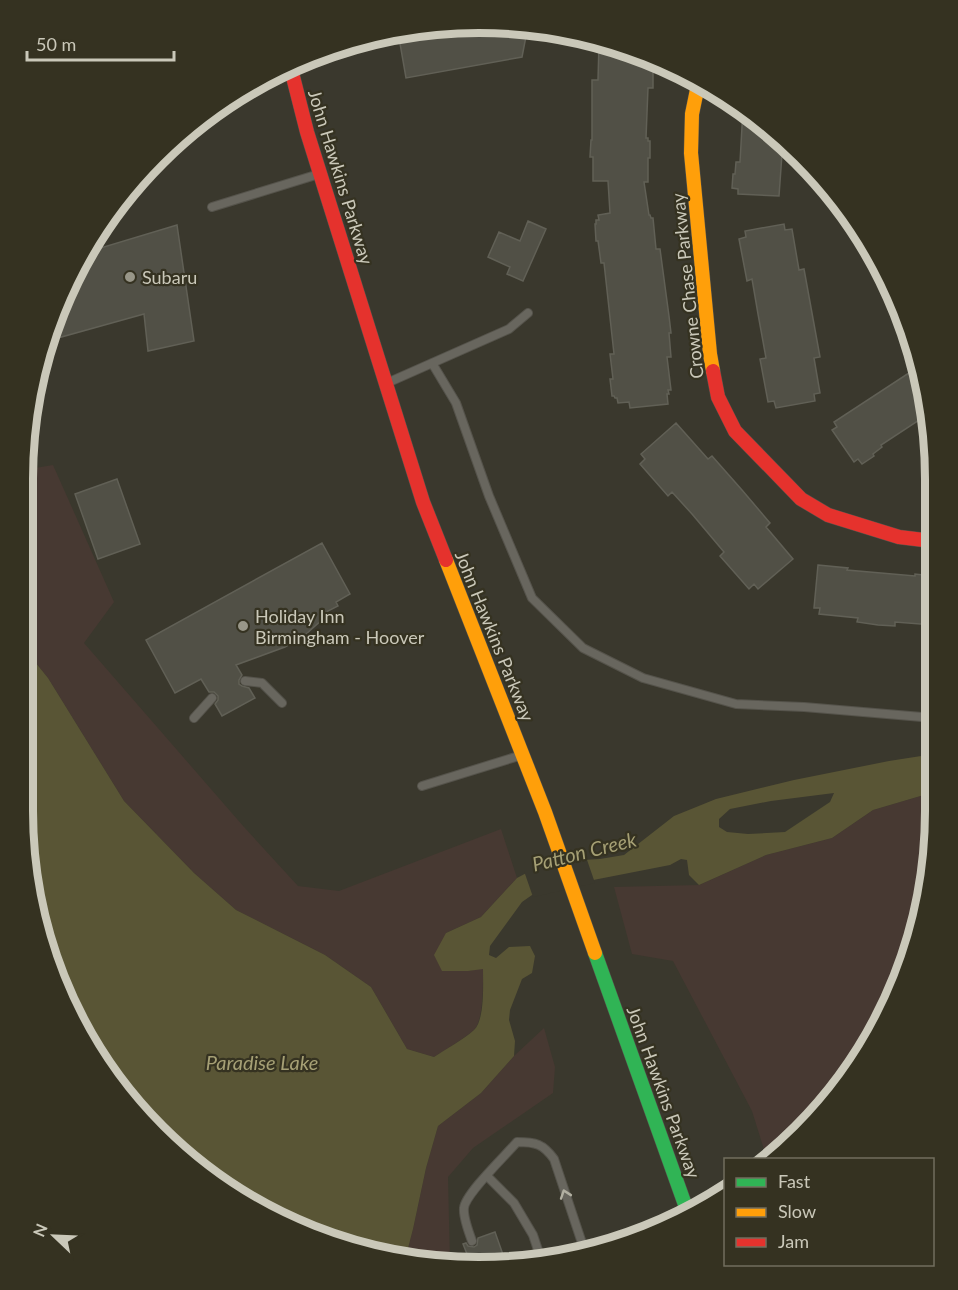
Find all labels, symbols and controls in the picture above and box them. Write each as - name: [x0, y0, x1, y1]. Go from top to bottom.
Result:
- scale bar: [27, 24, 174, 62]
- text: 50 m: [36, 33, 76, 55]
- street label: John Hawkins Parkway: [304, 87, 378, 268]
- street label: Crowne Chase Parkway: [666, 191, 708, 380]
- place label: Subaru: [142, 266, 197, 288]
- marker: Subaru: [123, 270, 137, 284]
- street label: John Hawkins Parkway: [451, 548, 540, 725]
- place label: Holiday Inn Birmingham - Hoover: [255, 605, 425, 648]
- marker: Holiday Inn Birmingham - Hoover: [236, 619, 250, 633]
- water label: Patton Creek: [529, 826, 639, 876]
- street label: John Hawkins Parkway: [623, 1003, 706, 1182]
- water label: Paradise Lake: [206, 1050, 318, 1074]
- legend: [724, 1158, 934, 1266]
- text: Fast: [778, 1170, 811, 1192]
- one-way arrow: [560, 1189, 573, 1200]
- text: Slow: [778, 1200, 816, 1222]
- north arrow: [24, 1206, 84, 1266]
- text: N: [29, 1221, 51, 1239]
- text: Jam: [778, 1230, 809, 1252]

